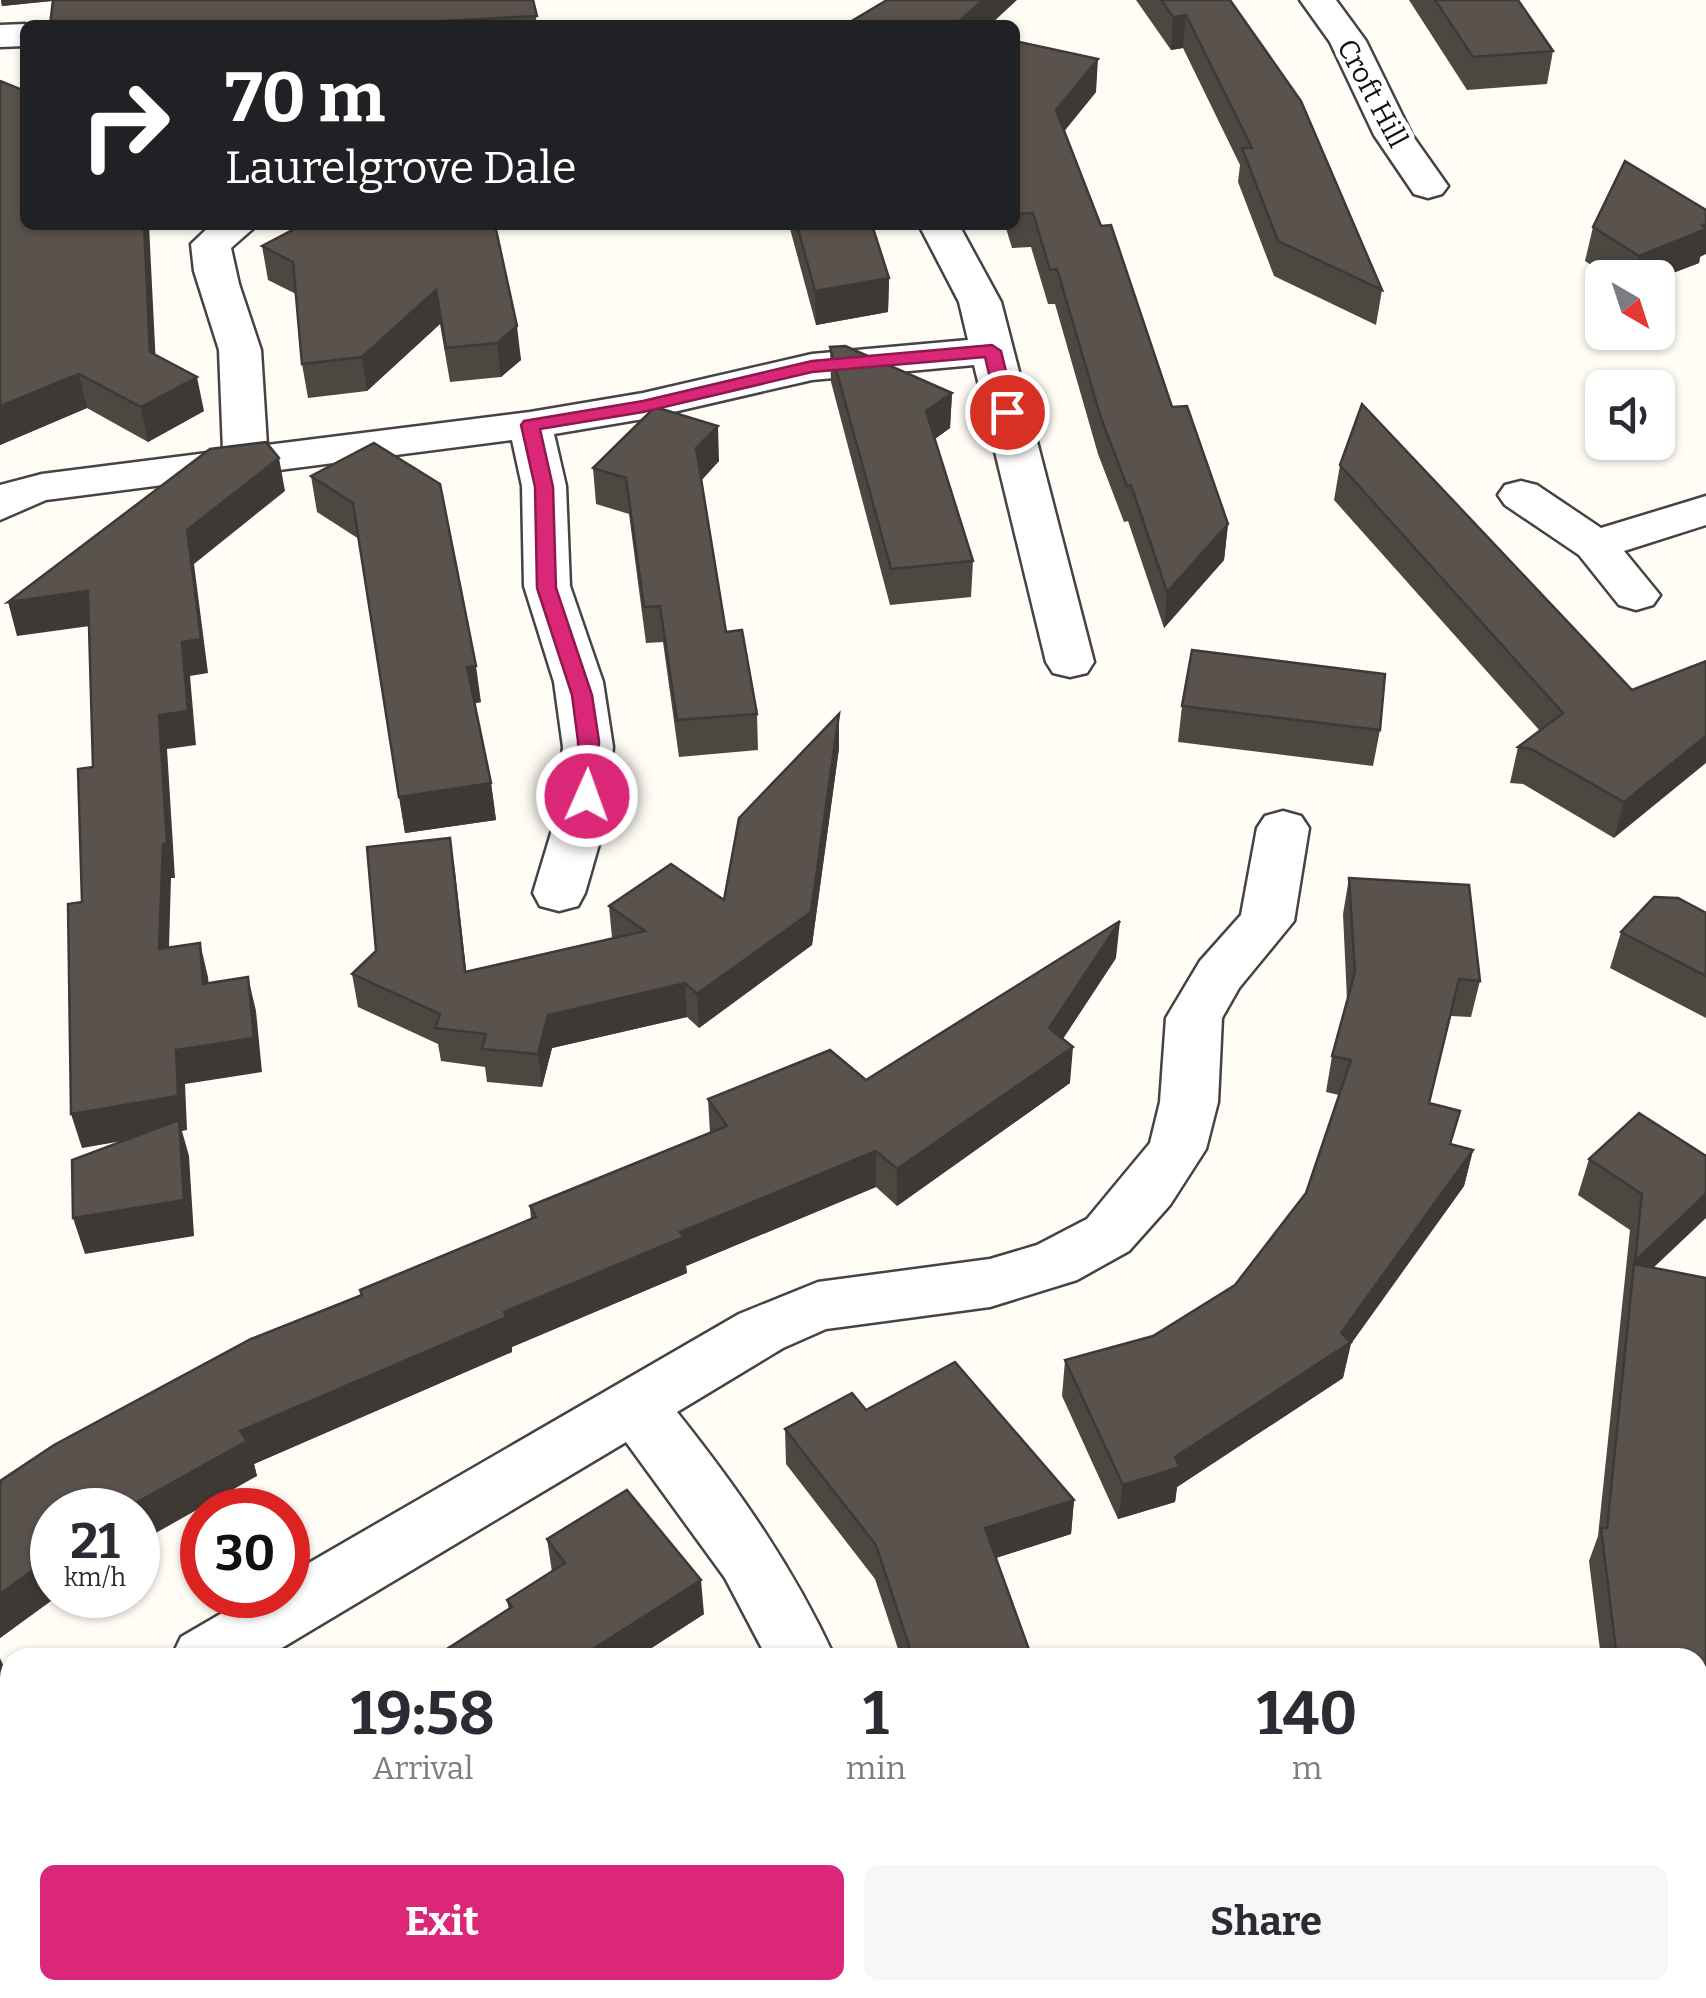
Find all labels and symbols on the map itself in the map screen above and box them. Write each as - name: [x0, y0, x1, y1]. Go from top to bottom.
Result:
- street label: Croft Hill: [1330, 34, 1415, 153]
- north arrow: [1585, 260, 1675, 350]
- pin: [965, 370, 1050, 455]
- position arrow: [535, 744, 639, 848]
- speed limit sign: 30: [180, 1488, 310, 1618]

